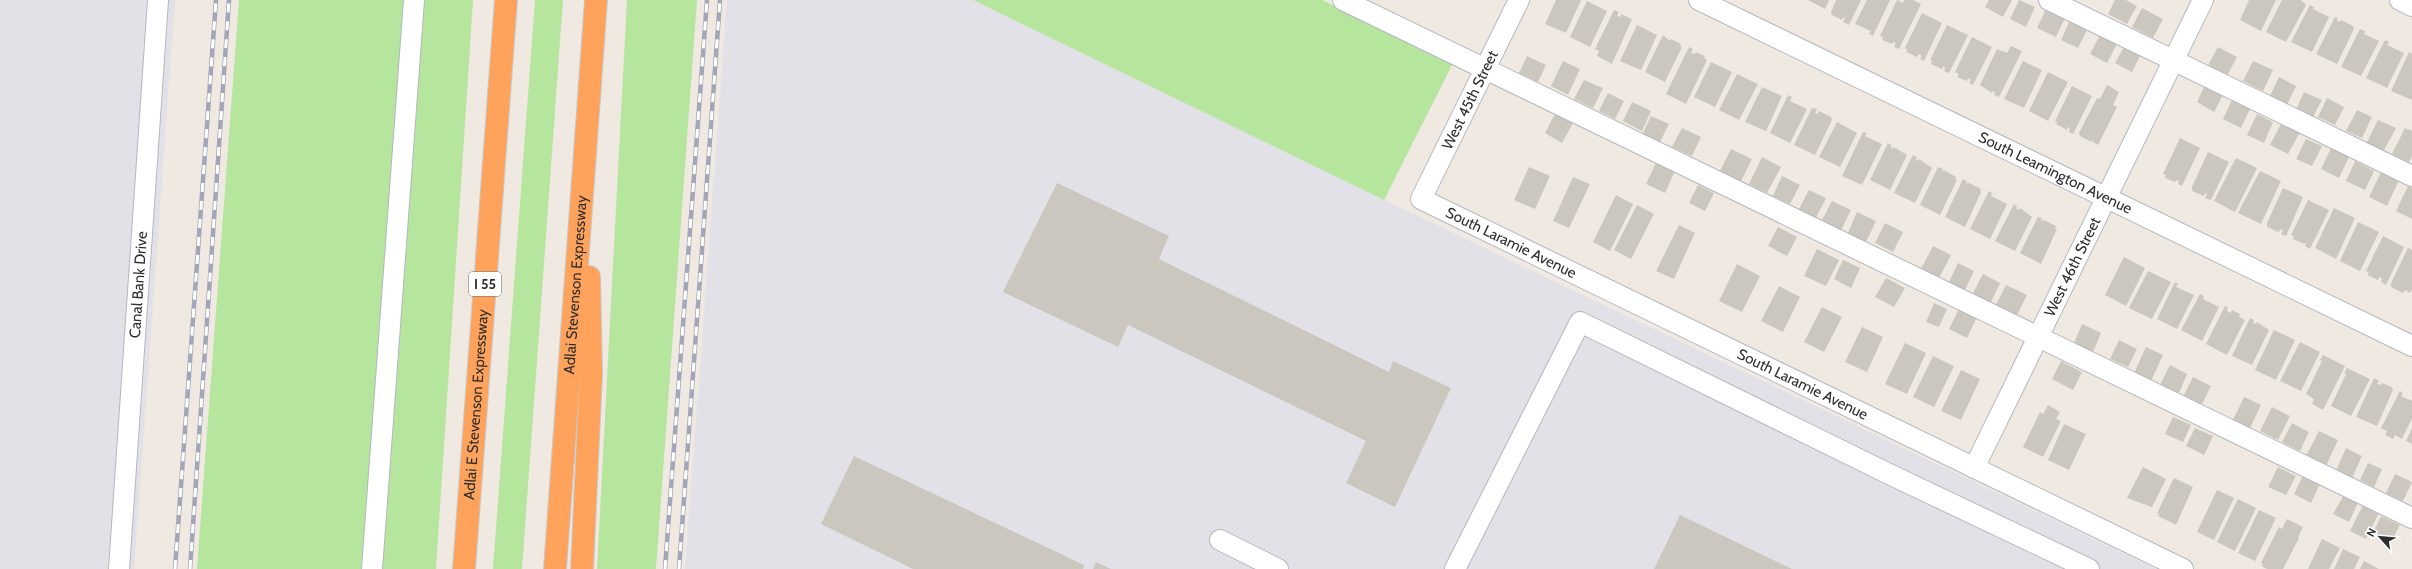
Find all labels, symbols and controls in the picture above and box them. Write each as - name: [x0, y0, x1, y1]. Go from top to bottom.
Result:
- street label: West 45th Street: [1438, 48, 1502, 152]
- street label: South Leamington Avenue: [1976, 128, 2135, 218]
- street label: Adlai Stevenson Expressway: [560, 194, 591, 375]
- street label: South Laramie Avenue: [1443, 203, 1580, 282]
- street label: West 46th Street: [2041, 214, 2104, 319]
- street label: Canal Bank Drive: [126, 230, 151, 339]
- road number: I 55: [469, 272, 501, 296]
- street label: Adlai E Stevenson Expressway: [460, 308, 492, 500]
- street label: South Laramie Avenue: [1734, 345, 1871, 424]
- north arrow: [2360, 517, 2400, 557]
- text: N: [2363, 526, 2379, 539]

